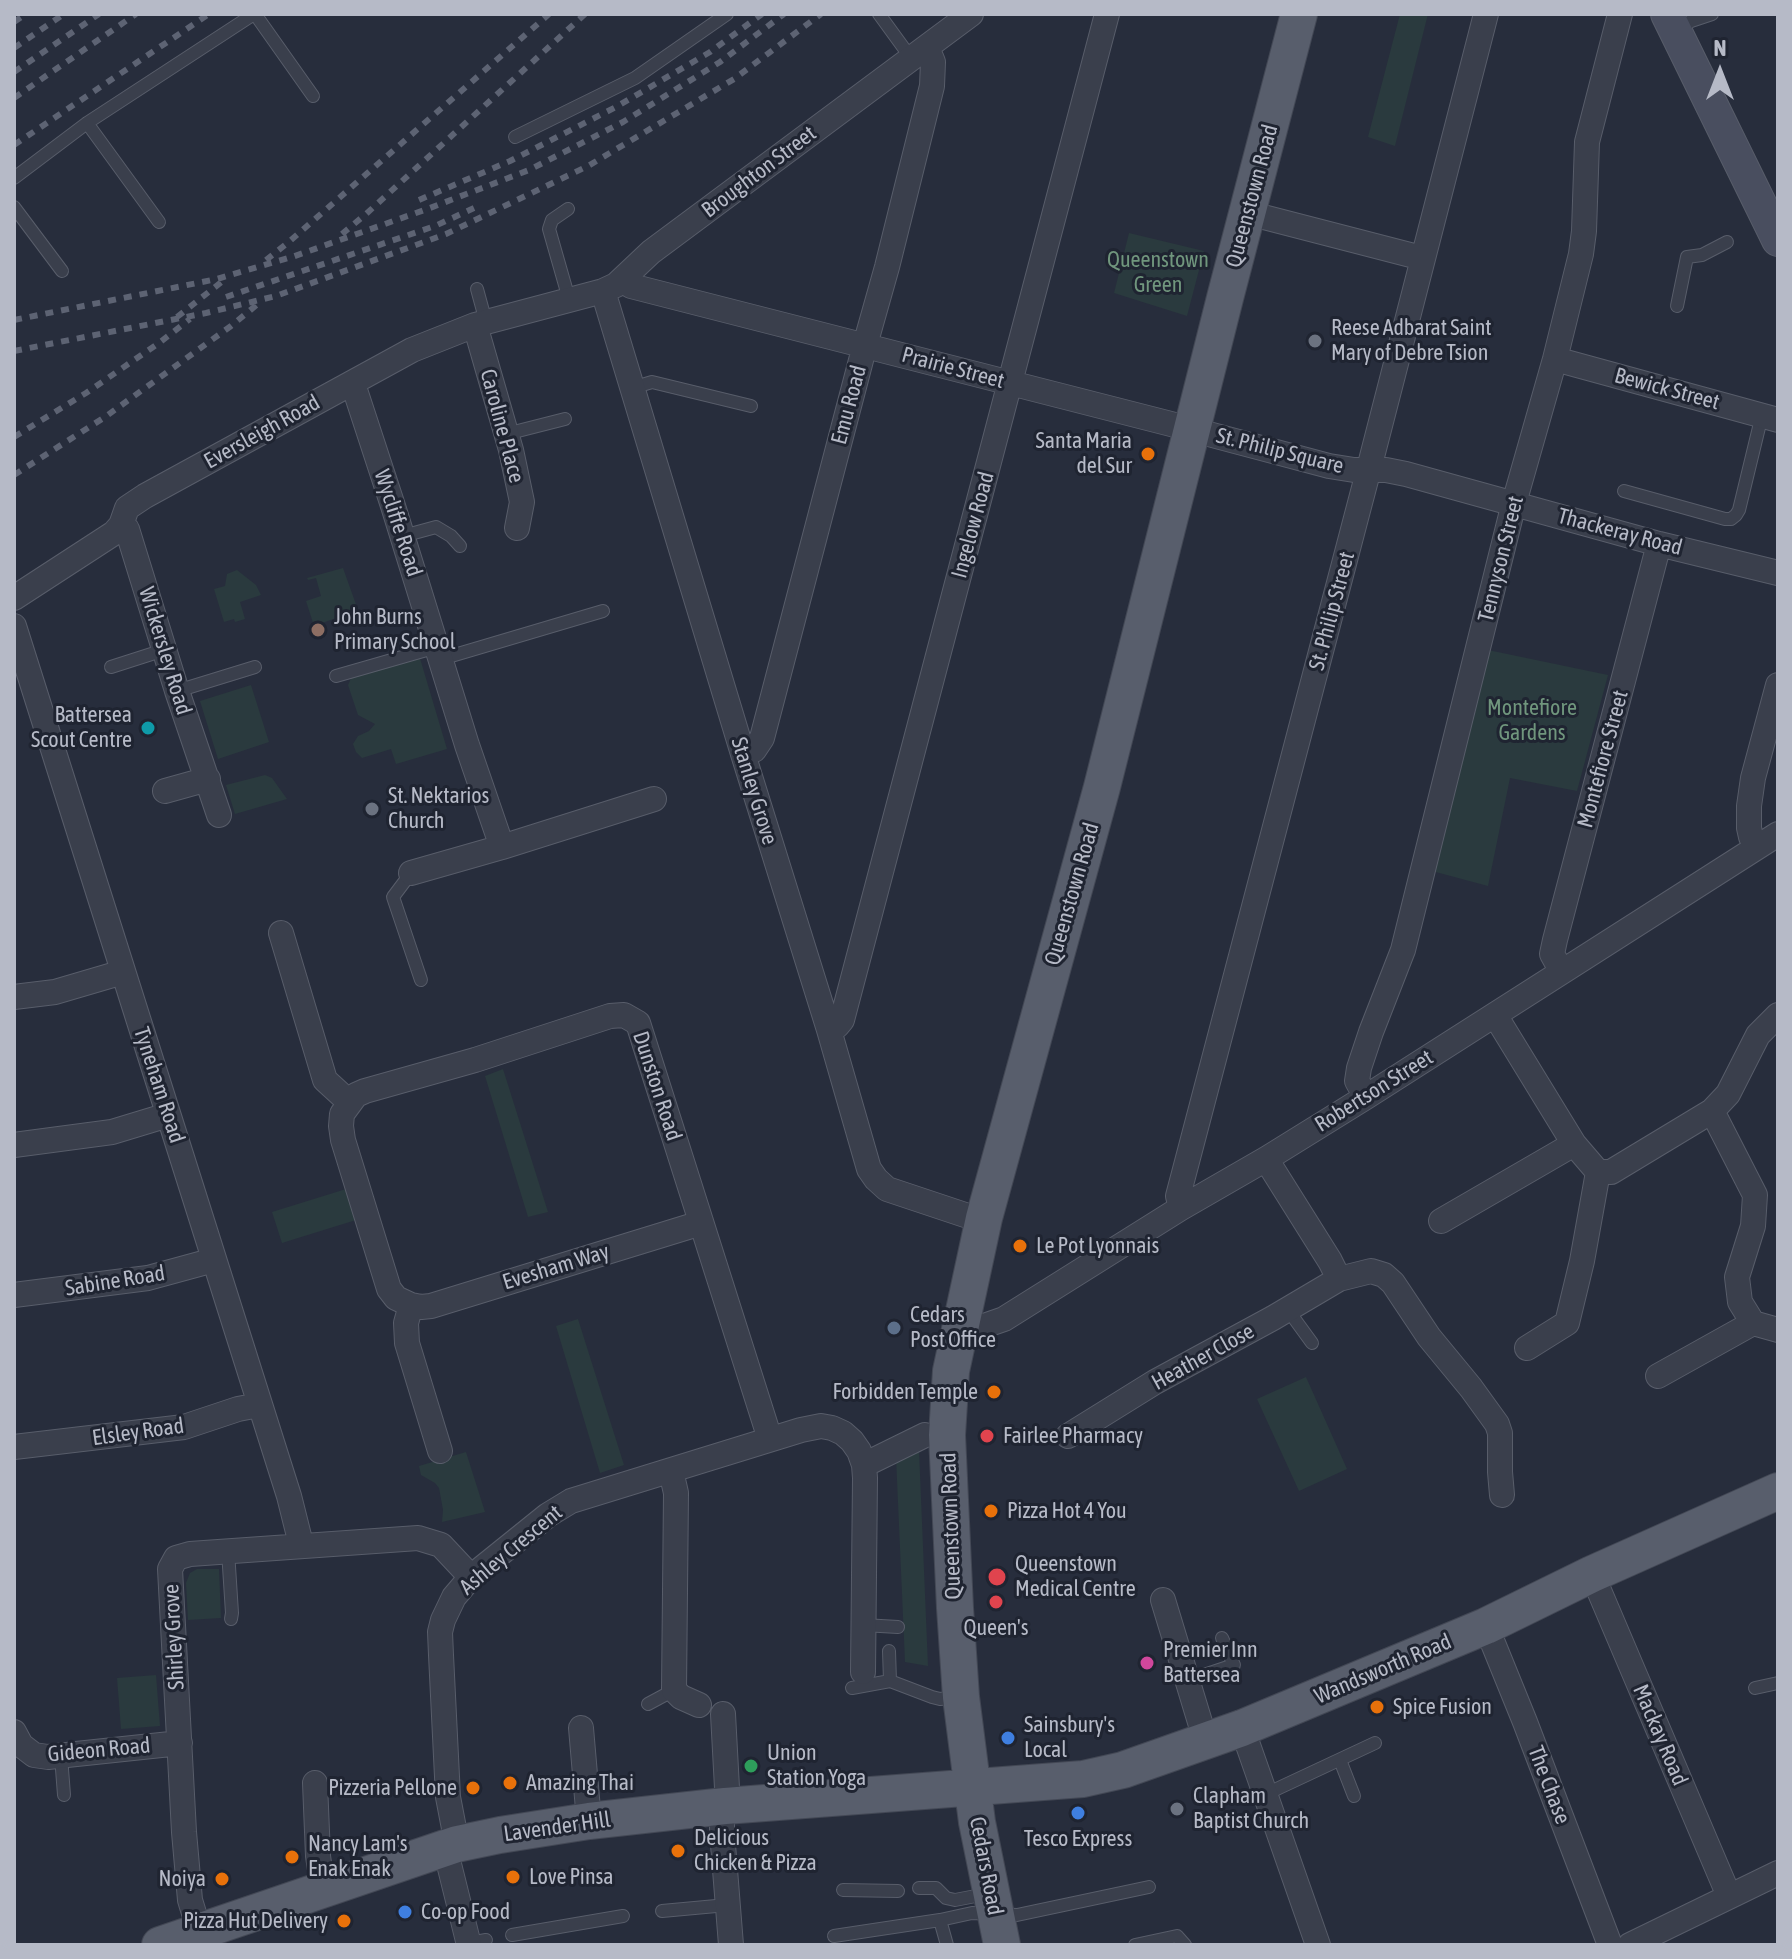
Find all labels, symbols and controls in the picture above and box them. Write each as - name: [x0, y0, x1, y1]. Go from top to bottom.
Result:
- north arrow: [1680, 32, 1760, 112]
- text: N: [1714, 35, 1726, 61]
- street label: Broughton Street: [697, 120, 821, 224]
- street label: Queenstown Road: [1220, 122, 1284, 270]
- park label: Queenstown Green: [1107, 247, 1209, 298]
- place label: Reese Adbarat Saint Mary of Debre Tsion: [1331, 315, 1492, 366]
- marker: Reese Adbarat Saint Mary of Debre Tsion: [1306, 332, 1324, 350]
- street label: Prairie Street: [899, 342, 1007, 394]
- street label: Bewick Street: [1612, 362, 1722, 416]
- street label: Emu Road: [826, 363, 872, 447]
- street label: Caroline Place: [474, 366, 530, 486]
- street label: Eversleigh Road: [200, 389, 324, 475]
- street label: St. Philip Square: [1214, 422, 1346, 480]
- place label: Santa Maria del Sur: [1036, 428, 1132, 480]
- marker: Santa Maria del Sur: [1139, 445, 1157, 463]
- street label: Wycliffe Road: [368, 466, 428, 580]
- street label: Ingelow Road: [946, 469, 1000, 581]
- street label: Tennyson Street: [1473, 493, 1529, 625]
- street label: Thackeray Road: [1555, 503, 1685, 561]
- street label: St. Philip Street: [1304, 549, 1360, 673]
- street label: Wickersley Road: [133, 584, 197, 718]
- place label: John Burns Primary School: [334, 604, 456, 656]
- marker: John Burns Primary School: [309, 621, 327, 639]
- street label: Montefiore Street: [1572, 687, 1634, 831]
- park label: Montefiore Gardens: [1487, 695, 1577, 746]
- place label: Battersea Scout Centre: [31, 702, 132, 754]
- marker: Battersea Scout Centre: [139, 719, 157, 737]
- street label: Stanley Grove: [725, 734, 783, 848]
- place label: St. Nektarios Church: [388, 783, 489, 834]
- marker: St. Nektarios Church: [363, 800, 381, 818]
- street label: Queenstown Road: [1039, 820, 1105, 968]
- street label: Tyneham Road: [128, 1024, 190, 1146]
- street label: Dunston Road: [627, 1028, 687, 1144]
- street label: Robertson Street: [1310, 1044, 1438, 1138]
- place label: Le Pot Lyonnais: [1036, 1233, 1159, 1259]
- marker: Le Pot Lyonnais: [1011, 1237, 1029, 1255]
- street label: Evesham Way: [499, 1238, 613, 1296]
- street label: Sabine Road: [63, 1260, 167, 1302]
- place label: Cedars Post Office: [910, 1302, 996, 1354]
- street label: Heather Close: [1147, 1318, 1259, 1396]
- marker: Cedars Post Office: [885, 1319, 903, 1337]
- place label: Forbidden Temple: [833, 1379, 978, 1405]
- marker: Forbidden Temple: [985, 1383, 1003, 1401]
- street label: Elsley Road: [90, 1412, 186, 1452]
- place label: Fairlee Pharmacy: [1003, 1423, 1143, 1449]
- marker: Fairlee Pharmacy: [978, 1427, 996, 1445]
- street label: Queenstown Road: [935, 1452, 967, 1600]
- place label: Pizza Hot 4 You: [1007, 1498, 1127, 1524]
- street label: Ashley Crescent: [454, 1499, 568, 1601]
- marker: Pizza Hot 4 You: [982, 1502, 1000, 1520]
- place label: Queenstown Medical Centre: [1015, 1551, 1136, 1602]
- marker: Queenstown Medical Centre: [986, 1566, 1008, 1588]
- street label: Shirley Grove: [158, 1583, 190, 1691]
- marker: Queen's: [987, 1593, 1005, 1611]
- place label: Queen's: [964, 1615, 1028, 1641]
- street label: Wandsworth Road: [1311, 1628, 1455, 1710]
- place label: Premier Inn Battersea: [1163, 1637, 1258, 1688]
- marker: Premier Inn Battersea: [1138, 1654, 1156, 1672]
- street label: Mackay Road: [1627, 1681, 1693, 1789]
- place label: Spice Fusion: [1393, 1694, 1492, 1720]
- marker: Spice Fusion: [1368, 1698, 1386, 1716]
- place label: Sainsbury's Local: [1024, 1712, 1115, 1764]
- marker: Sainsbury's Local: [999, 1729, 1017, 1747]
- street label: Gideon Road: [47, 1732, 151, 1768]
- place label: Union Station Yoga: [767, 1740, 866, 1792]
- street label: The Chase: [1522, 1742, 1576, 1828]
- marker: Union Station Yoga: [742, 1757, 760, 1775]
- place label: Amazing Thai: [526, 1770, 634, 1796]
- marker: Amazing Thai: [501, 1774, 519, 1792]
- place label: Pizzeria Pellone: [328, 1775, 457, 1801]
- marker: Pizzeria Pellone: [464, 1779, 482, 1797]
- place label: Clapham Baptist Church: [1193, 1783, 1309, 1834]
- marker: Clapham Baptist Church: [1168, 1800, 1186, 1818]
- marker: Tesco Express: [1069, 1804, 1087, 1822]
- street label: Lavender Hill: [502, 1806, 612, 1848]
- street label: Cedars Road: [964, 1815, 1008, 1917]
- place label: Delicious Chicken & Pizza: [694, 1825, 817, 1876]
- place label: Tesco Express: [1024, 1826, 1132, 1852]
- place label: Nancy Lam's Enak Enak: [308, 1831, 408, 1882]
- marker: Delicious Chicken & Pizza: [669, 1842, 687, 1860]
- marker: Nancy Lam's Enak Enak: [283, 1848, 301, 1866]
- place label: Love Pinsa: [529, 1864, 614, 1890]
- place label: Noiya: [159, 1866, 206, 1892]
- marker: Love Pinsa: [504, 1868, 522, 1886]
- marker: Noiya: [213, 1870, 231, 1888]
- place label: Co-op Food: [421, 1899, 510, 1925]
- marker: Co-op Food: [396, 1903, 414, 1921]
- place label: Pizza Hut Delivery: [183, 1908, 328, 1934]
- marker: Pizza Hut Delivery: [335, 1912, 353, 1930]

